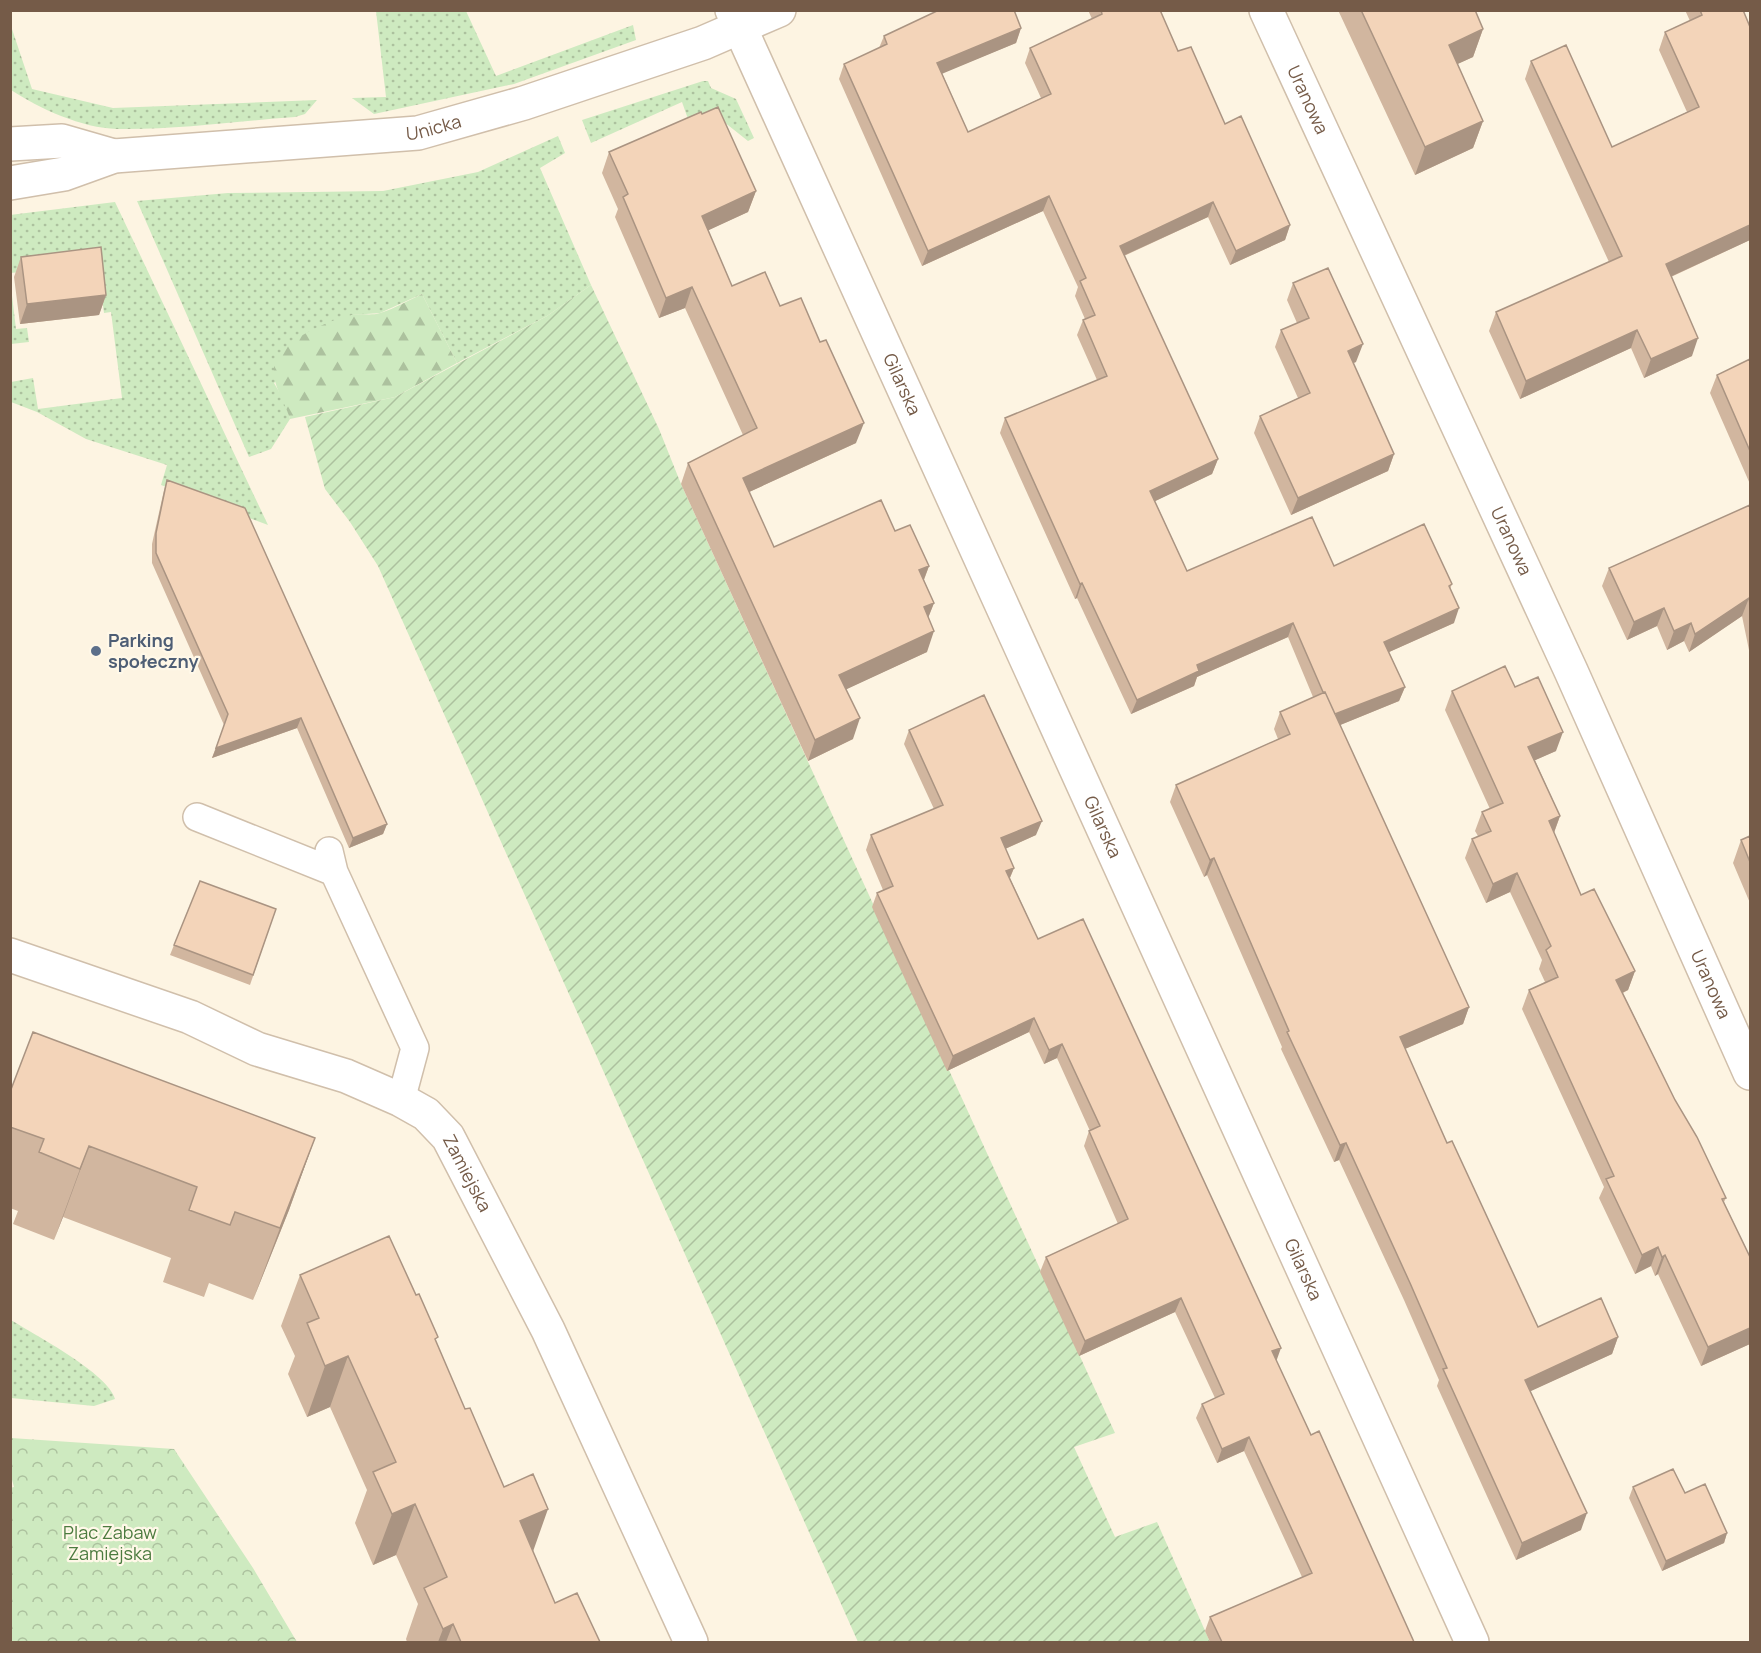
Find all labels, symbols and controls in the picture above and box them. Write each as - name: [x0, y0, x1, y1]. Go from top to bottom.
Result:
- street label: Uranowa: [1282, 61, 1335, 138]
- street label: Unicka: [405, 108, 464, 145]
- street label: Gilarska: [878, 349, 927, 419]
- street label: Uranowa: [1486, 503, 1538, 579]
- place label: Parking społeczny: [108, 628, 199, 673]
- marker: Parking społeczny: [89, 644, 103, 658]
- street label: Gilarska: [1079, 792, 1128, 861]
- street label: Uranowa: [1686, 946, 1737, 1022]
- street label: Zamiejska: [438, 1130, 498, 1216]
- street label: Gilarska: [1280, 1234, 1329, 1304]
- park label: Plac Zabaw Zamiejska: [63, 1520, 157, 1565]

